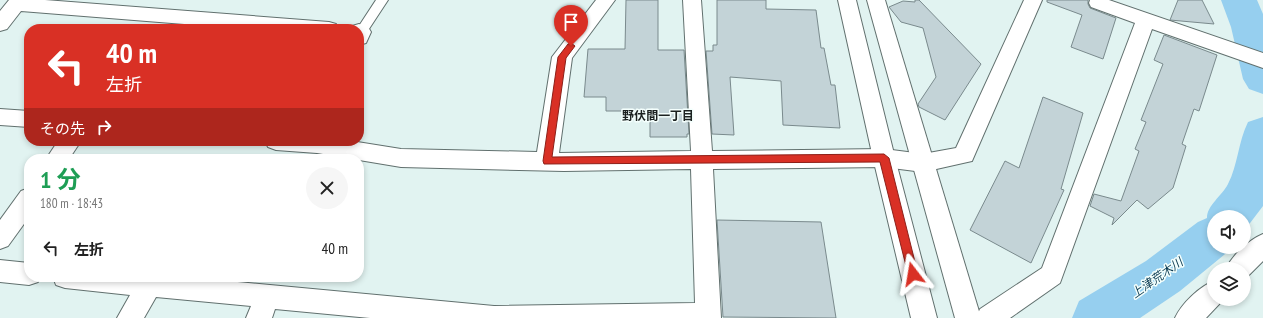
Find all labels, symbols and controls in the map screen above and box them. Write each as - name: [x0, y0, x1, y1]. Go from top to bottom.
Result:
- pin: [554, 5, 588, 46]
- icon: arrive: [560, 11, 582, 33]
- text: 40 m: [106, 34, 157, 71]
- icon: left: [40, 40, 92, 92]
- text: 左折: [106, 73, 142, 96]
- district label: 野伏間一丁目: [622, 108, 694, 123]
- icon: right: [93, 116, 115, 138]
- text: その先: [40, 119, 85, 138]
- text: 1 分: [40, 164, 80, 195]
- button: close: [306, 167, 348, 209]
- text: 180 m · 18:43: [40, 195, 103, 212]
- map controls: [1207, 210, 1251, 306]
- button: sound: [1207, 210, 1251, 254]
- icon: left: [40, 237, 62, 259]
- text: 40 m: [322, 239, 348, 258]
- text: 左折: [74, 240, 104, 259]
- position arrow: [892, 253, 934, 295]
- water label: 上津荒木川: [1128, 253, 1187, 301]
- button: layers: [1207, 262, 1251, 306]

